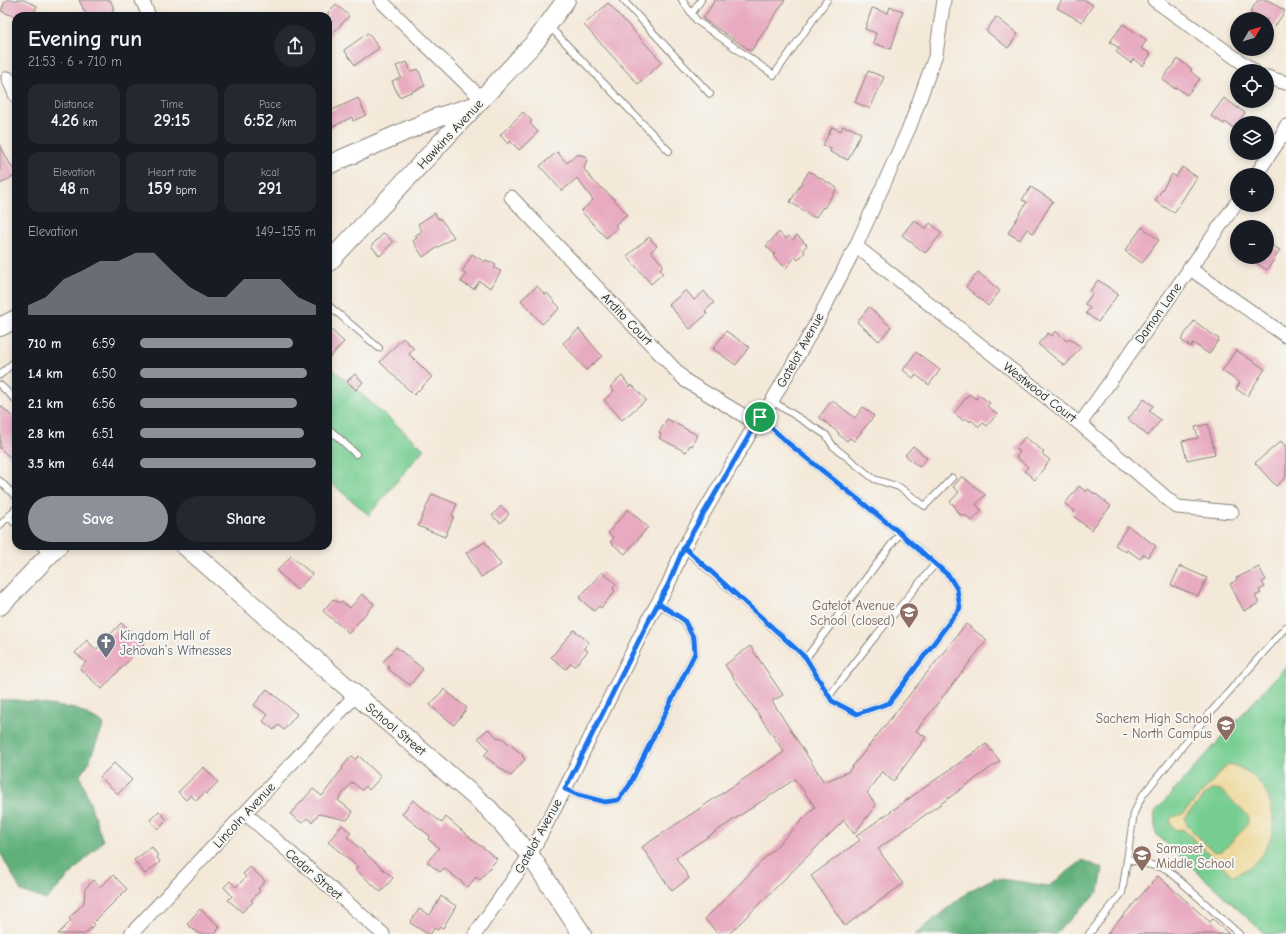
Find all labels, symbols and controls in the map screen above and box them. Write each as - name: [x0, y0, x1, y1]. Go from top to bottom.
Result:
- north arrow: [1230, 12, 1274, 56]
- map controls: [1230, 12, 1274, 264]
- button: share: [274, 25, 316, 67]
- text: Evening run: [28, 26, 142, 52]
- text: 21:53 · 6 × 710 m: [28, 54, 122, 69]
- button: locate: [1230, 64, 1274, 108]
- street label: Hawkins Avenue: [414, 96, 486, 172]
- text: Distance: [54, 98, 94, 111]
- text: Time: [161, 98, 183, 111]
- text: Pace: [259, 98, 281, 111]
- text: 4.26: [51, 111, 79, 130]
- text: 29:15: [154, 111, 190, 130]
- text: 6:52: [244, 111, 274, 130]
- text: km: [79, 116, 97, 129]
- text: /km: [274, 116, 296, 129]
- button: layers: [1230, 116, 1274, 160]
- text: Elevation: [53, 166, 95, 179]
- text: Heart rate: [148, 166, 196, 179]
- text: kcal: [261, 166, 279, 179]
- button: +: [1230, 168, 1274, 212]
- text: 48: [59, 179, 76, 198]
- text: 159: [147, 179, 172, 198]
- text: 291: [258, 179, 282, 198]
- text: m: [76, 184, 89, 197]
- text: bpm: [172, 184, 197, 197]
- button: −: [1230, 220, 1274, 264]
- text: Elevation: [28, 224, 78, 239]
- text: 149–155 m: [256, 224, 316, 239]
- street label: Damon Lane: [1132, 279, 1185, 346]
- street label: Ardito Court: [598, 290, 657, 349]
- street label: Gatelot Avenue: [773, 310, 827, 390]
- text: 710 m: [28, 336, 61, 351]
- text: 6:59: [92, 336, 115, 351]
- street label: Westwood Court: [1000, 359, 1081, 426]
- text: 1.4 km: [28, 366, 63, 381]
- text: 6:50: [92, 366, 116, 381]
- text: 2.1 km: [28, 396, 63, 411]
- text: 6:56: [92, 396, 116, 411]
- pin: [743, 400, 777, 434]
- icon: arrive: [749, 406, 771, 428]
- text: 2.8 km: [28, 426, 65, 441]
- text: 6:51: [92, 426, 114, 441]
- text: 3.5 km: [28, 456, 65, 471]
- text: 6:44: [92, 456, 114, 471]
- button: Save: [28, 496, 168, 542]
- button: Share: [176, 496, 316, 542]
- place label: Gatelot Avenue School (closed): [810, 598, 895, 628]
- school or university icon: Gatelot Avenue School (closed): [898, 601, 920, 629]
- place label: Kingdom Hall of Jehovah’s Witnesses: [120, 628, 232, 658]
- church icon: Kingdom Hall of Jehovah’s Witnesses: [95, 631, 117, 659]
- street label: School Street: [363, 700, 430, 759]
- place label: Sachem High School - North Campus: [1096, 711, 1212, 741]
- school or university icon: Sachem High School - North Campus: [1215, 714, 1237, 742]
- street label: Lincoln Avenue: [210, 779, 278, 851]
- street label: Gatelot Avenue: [511, 796, 565, 876]
- place label: Samoset Middle School: [1156, 841, 1234, 871]
- school or university icon: Samoset Middle School: [1131, 844, 1153, 872]
- street label: Cedar Street: [283, 845, 346, 904]

